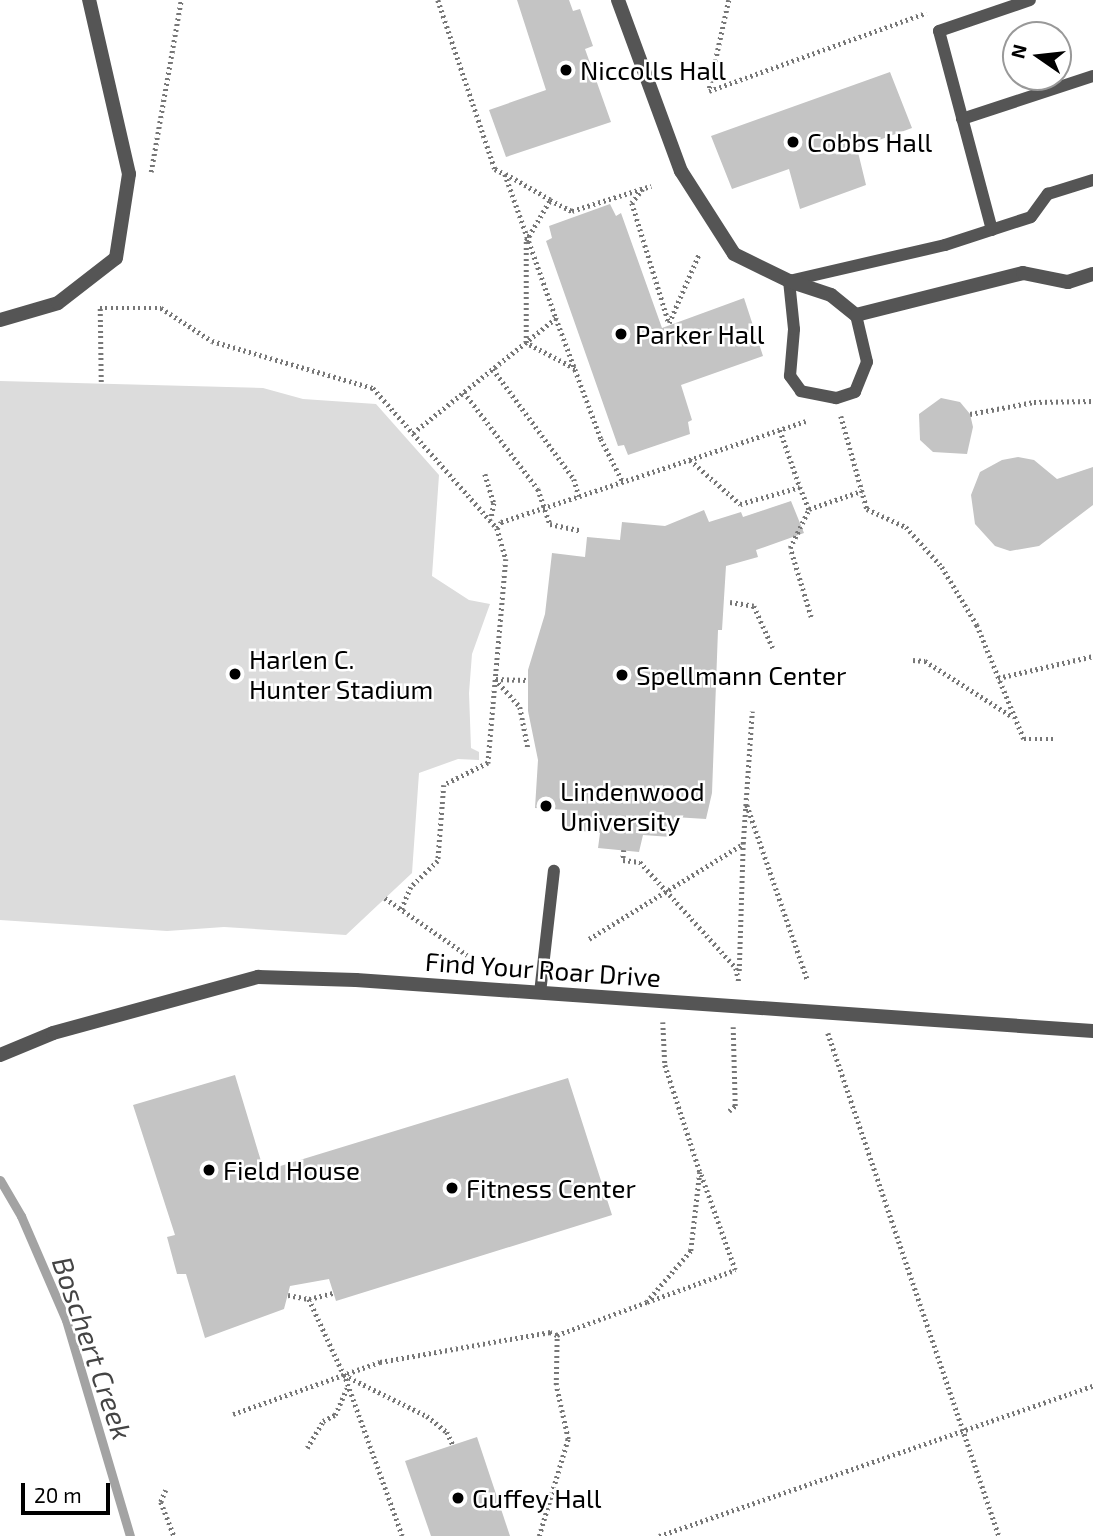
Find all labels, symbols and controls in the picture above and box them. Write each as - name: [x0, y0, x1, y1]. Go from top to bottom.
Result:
- north arrow: [1002, 21, 1072, 91]
- text: N: [1005, 42, 1031, 61]
- place label: Niccolls Hall: [580, 54, 726, 86]
- marker: Niccolls Hall: [558, 62, 574, 78]
- place label: Cobbs Hall: [807, 126, 932, 158]
- marker: Cobbs Hall: [785, 134, 801, 150]
- place label: Parker Hall: [635, 318, 765, 350]
- marker: Parker Hall: [613, 326, 629, 342]
- place label: Harlen C. Hunter Stadium: [249, 643, 434, 704]
- place label: Spellmann Center: [636, 659, 846, 691]
- marker: Harlen C. Hunter Stadium: [227, 666, 243, 682]
- marker: Spellmann Center: [614, 667, 630, 683]
- place label: Lindenwood University: [560, 775, 705, 836]
- marker: Lindenwood University: [538, 798, 554, 814]
- street label: Find Your Roar Drive: [423, 945, 663, 993]
- place label: Field House: [223, 1154, 360, 1186]
- marker: Field House: [201, 1162, 217, 1178]
- place label: Fitness Center: [466, 1172, 636, 1204]
- marker: Fitness Center: [444, 1180, 460, 1196]
- water label: Boschert Creek: [46, 1252, 140, 1444]
- scale bar: [24, 1470, 114, 1514]
- text: 20 m: [34, 1482, 82, 1507]
- place label: Guffey Hall: [472, 1482, 602, 1514]
- marker: Guffey Hall: [450, 1490, 466, 1506]

